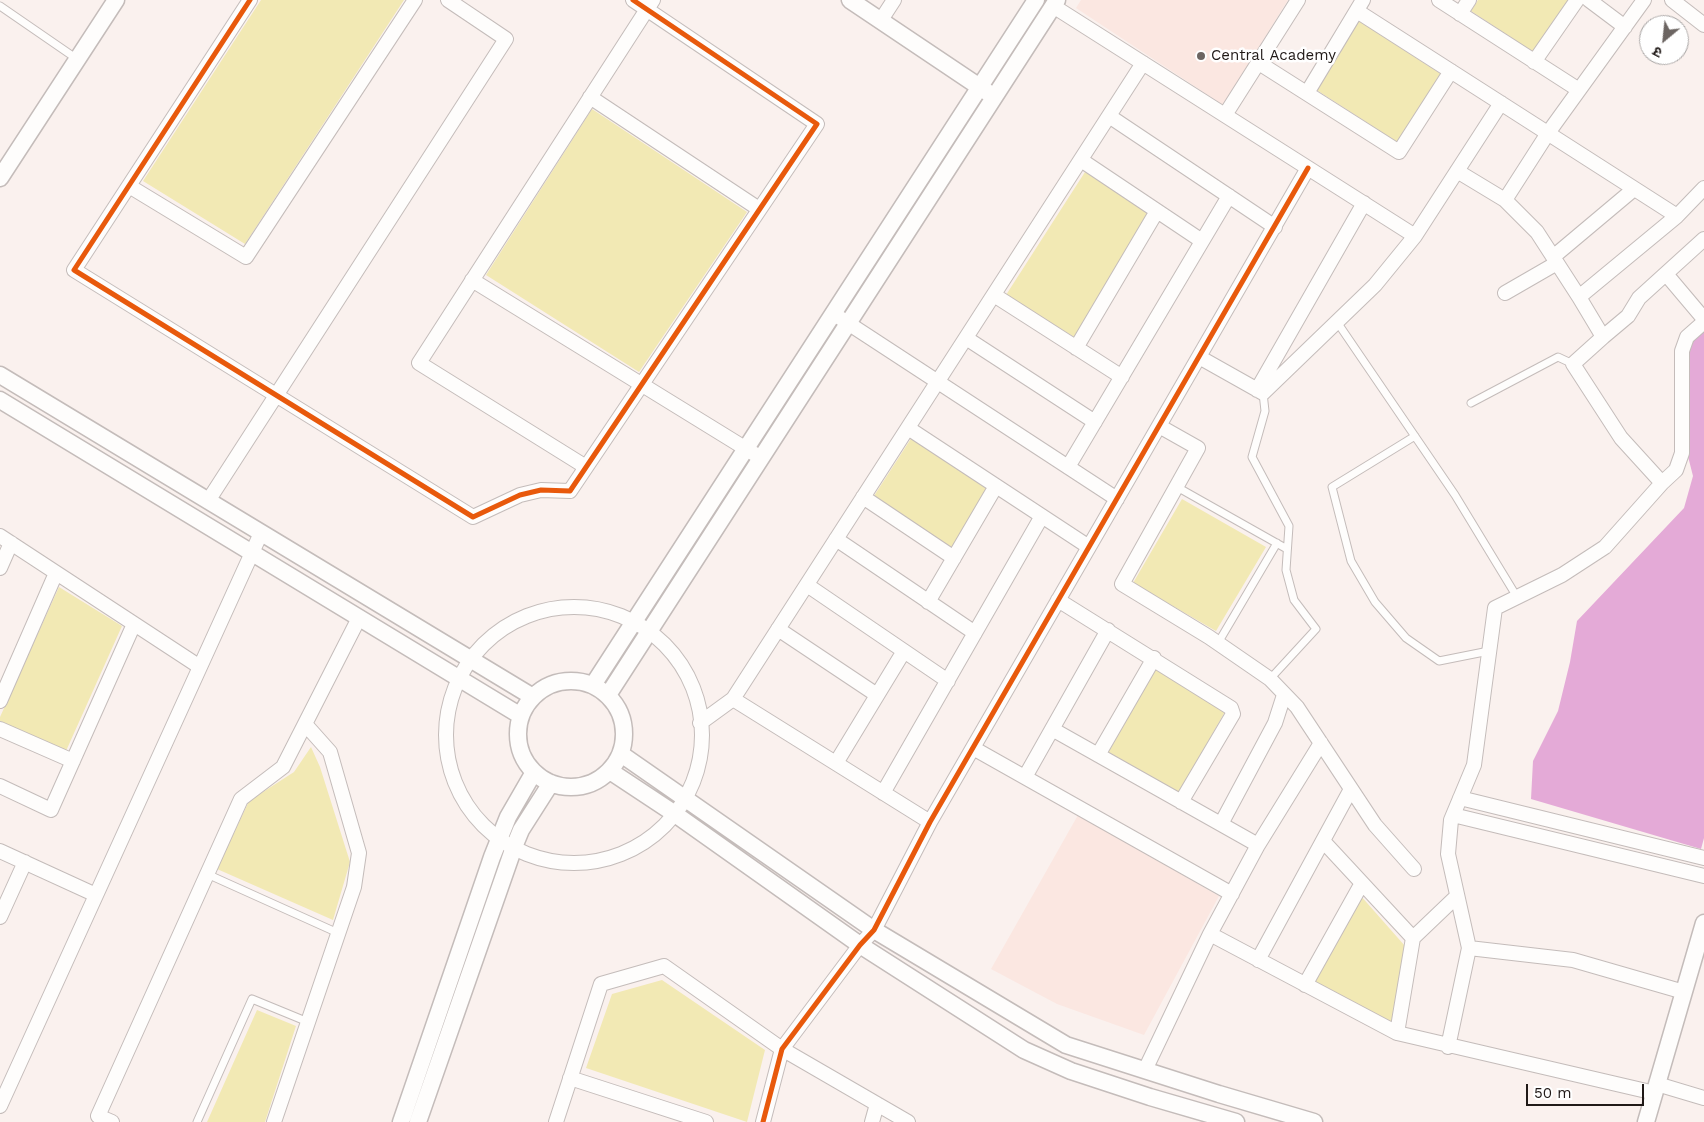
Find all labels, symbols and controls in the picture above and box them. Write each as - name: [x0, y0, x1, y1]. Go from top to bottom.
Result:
- north arrow: [1639, 15, 1689, 65]
- text: उ: [1650, 43, 1665, 61]
- place label: Central Academy: [1211, 47, 1336, 65]
- marker: Central Academy: [1195, 50, 1207, 62]
- scale bar: [1529, 1074, 1646, 1106]
- text: 50 m: [1534, 1084, 1571, 1102]

